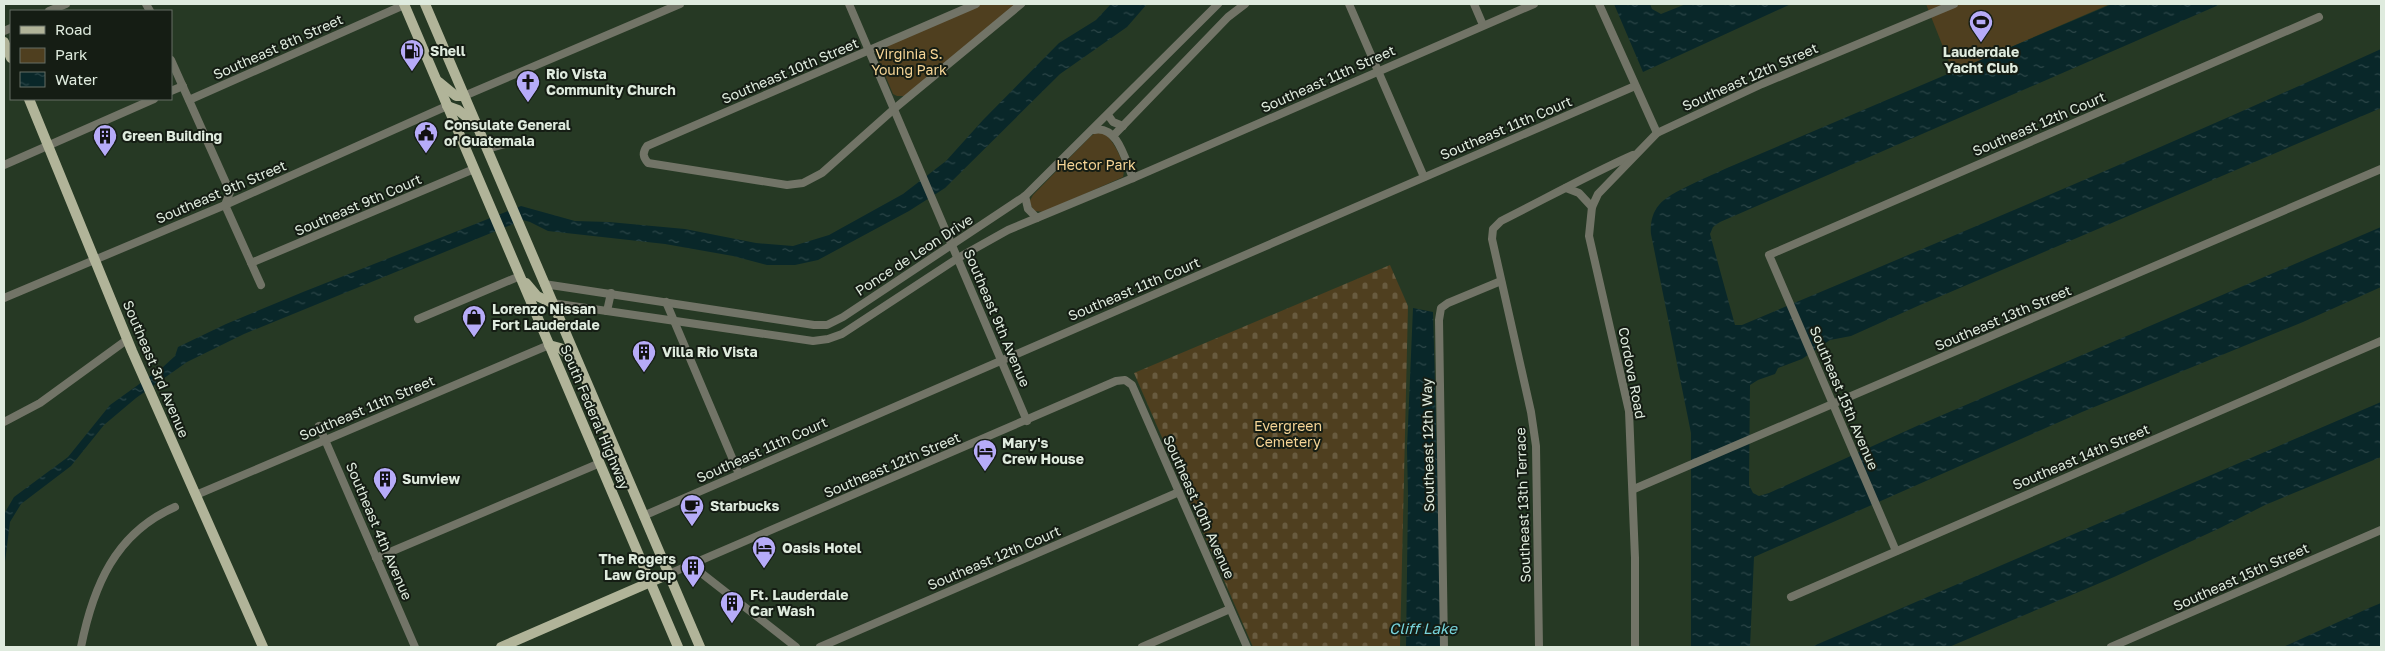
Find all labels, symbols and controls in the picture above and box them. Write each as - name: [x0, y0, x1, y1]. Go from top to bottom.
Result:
- sports icon: Lauderdale Yacht Club: [1968, 9, 1994, 43]
- legend: [10, 10, 172, 100]
- street label: Southeast 8th Street: [210, 10, 345, 83]
- text: Road: [55, 20, 92, 38]
- street label: Southeast 10th Street: [719, 34, 861, 107]
- fuel station icon: Shell: [399, 38, 425, 72]
- street label: Southeast 12th Street: [1679, 39, 1820, 114]
- street label: Southeast 11th Street: [1258, 41, 1398, 116]
- place label: Shell: [430, 42, 466, 59]
- place label: Lauderdale Yacht Club: [1943, 43, 2019, 76]
- text: Park: [55, 45, 88, 63]
- park label: Virginia S. Young Park: [871, 45, 947, 78]
- place label: Rio Vista Community Church: [546, 65, 676, 98]
- church icon: Rio Vista Community Church: [515, 69, 541, 103]
- text: Water: [55, 70, 98, 88]
- street label: Southeast 12th Court: [1970, 88, 2108, 159]
- street label: Southeast 11th Court: [1437, 92, 1574, 163]
- place label: Consulate General of Guatemala: [444, 116, 571, 149]
- public building icon: Consulate General of Guatemala: [413, 120, 439, 154]
- building icon: Green Building: [92, 123, 118, 157]
- place label: Green Building: [122, 127, 222, 144]
- street label: Southeast 9th Street: [153, 156, 289, 227]
- park label: Hector Park: [1056, 156, 1136, 173]
- street label: Southeast 9th Court: [292, 170, 424, 239]
- street label: Ponce de Leon Drive: [852, 210, 976, 299]
- street label: Southeast 9th Avenue: [961, 246, 1034, 389]
- street label: Southeast 11th Court: [1065, 253, 1202, 324]
- street label: Southeast 13th Street: [1932, 281, 2074, 354]
- street label: Southeast 3rd Avenue: [120, 298, 193, 440]
- place label: Lorenzo Nissan Fort Lauderdale: [492, 300, 600, 333]
- shop icon: Lorenzo Nissan Fort Lauderdale: [461, 304, 487, 338]
- street label: Southeast 15th Avenue: [1806, 323, 1882, 472]
- street label: Cordova Road: [1615, 326, 1650, 420]
- building icon: Villa Rio Vista: [631, 339, 657, 373]
- street label: South Federal Highway: [557, 342, 634, 492]
- place label: Villa Rio Vista: [662, 343, 758, 360]
- street label: Southeast 11th Street: [297, 371, 437, 444]
- street label: Southeast 12th Way: [1418, 378, 1437, 512]
- street label: Southeast 11th Court: [694, 413, 830, 486]
- park label: Evergreen Cemetery: [1254, 417, 1322, 450]
- street label: Southeast 14th Street: [2010, 420, 2152, 493]
- street label: Southeast 13th Terrace: [1511, 427, 1534, 583]
- street label: Southeast 12th Street: [821, 428, 963, 501]
- street label: Southeast 10th Avenue: [1160, 432, 1239, 581]
- place label: Mary's Crew House: [1002, 434, 1084, 467]
- hotel icon: Mary's Crew House: [972, 438, 998, 472]
- street label: Southeast 4th Avenue: [343, 459, 416, 602]
- building icon: Sunview: [372, 466, 398, 500]
- place label: Sunview: [402, 470, 460, 487]
- cafe icon: Starbucks: [679, 493, 705, 527]
- place label: Starbucks: [710, 497, 779, 514]
- street label: Southeast 12th Court: [925, 522, 1063, 593]
- hotel icon: Oasis Hotel: [751, 535, 777, 569]
- place label: Oasis Hotel: [782, 539, 862, 556]
- street label: Southeast 15th Street: [2170, 539, 2311, 614]
- place label: The Rogers Law Group: [599, 550, 676, 583]
- building icon: The Rogers Law Group: [680, 554, 706, 588]
- place label: Ft. Lauderdale Car Wash: [750, 586, 849, 619]
- building icon: Ft. Lauderdale Car Wash: [719, 590, 745, 624]
- water label: Cliff Lake: [1389, 619, 1458, 637]

